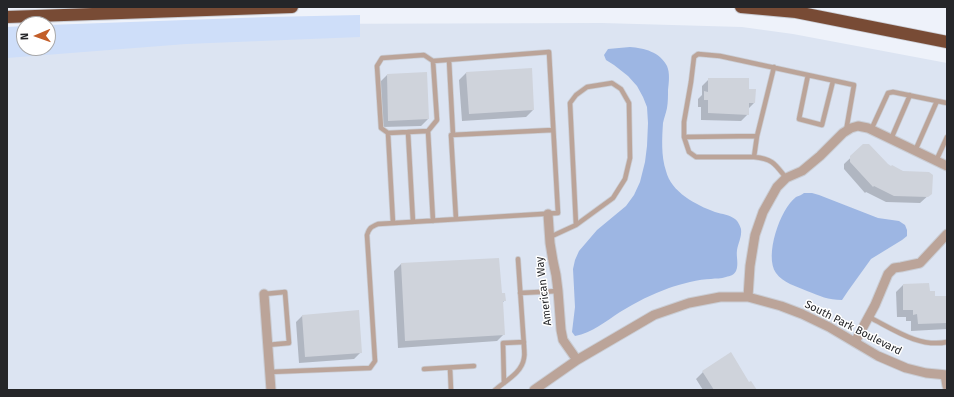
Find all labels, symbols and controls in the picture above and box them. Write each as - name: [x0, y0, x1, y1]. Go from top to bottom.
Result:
- north arrow: [16, 16, 56, 56]
- text: N: [18, 33, 31, 40]
- street label: American Way: [533, 256, 555, 326]
- street label: South Park Boulevard: [802, 298, 904, 358]

